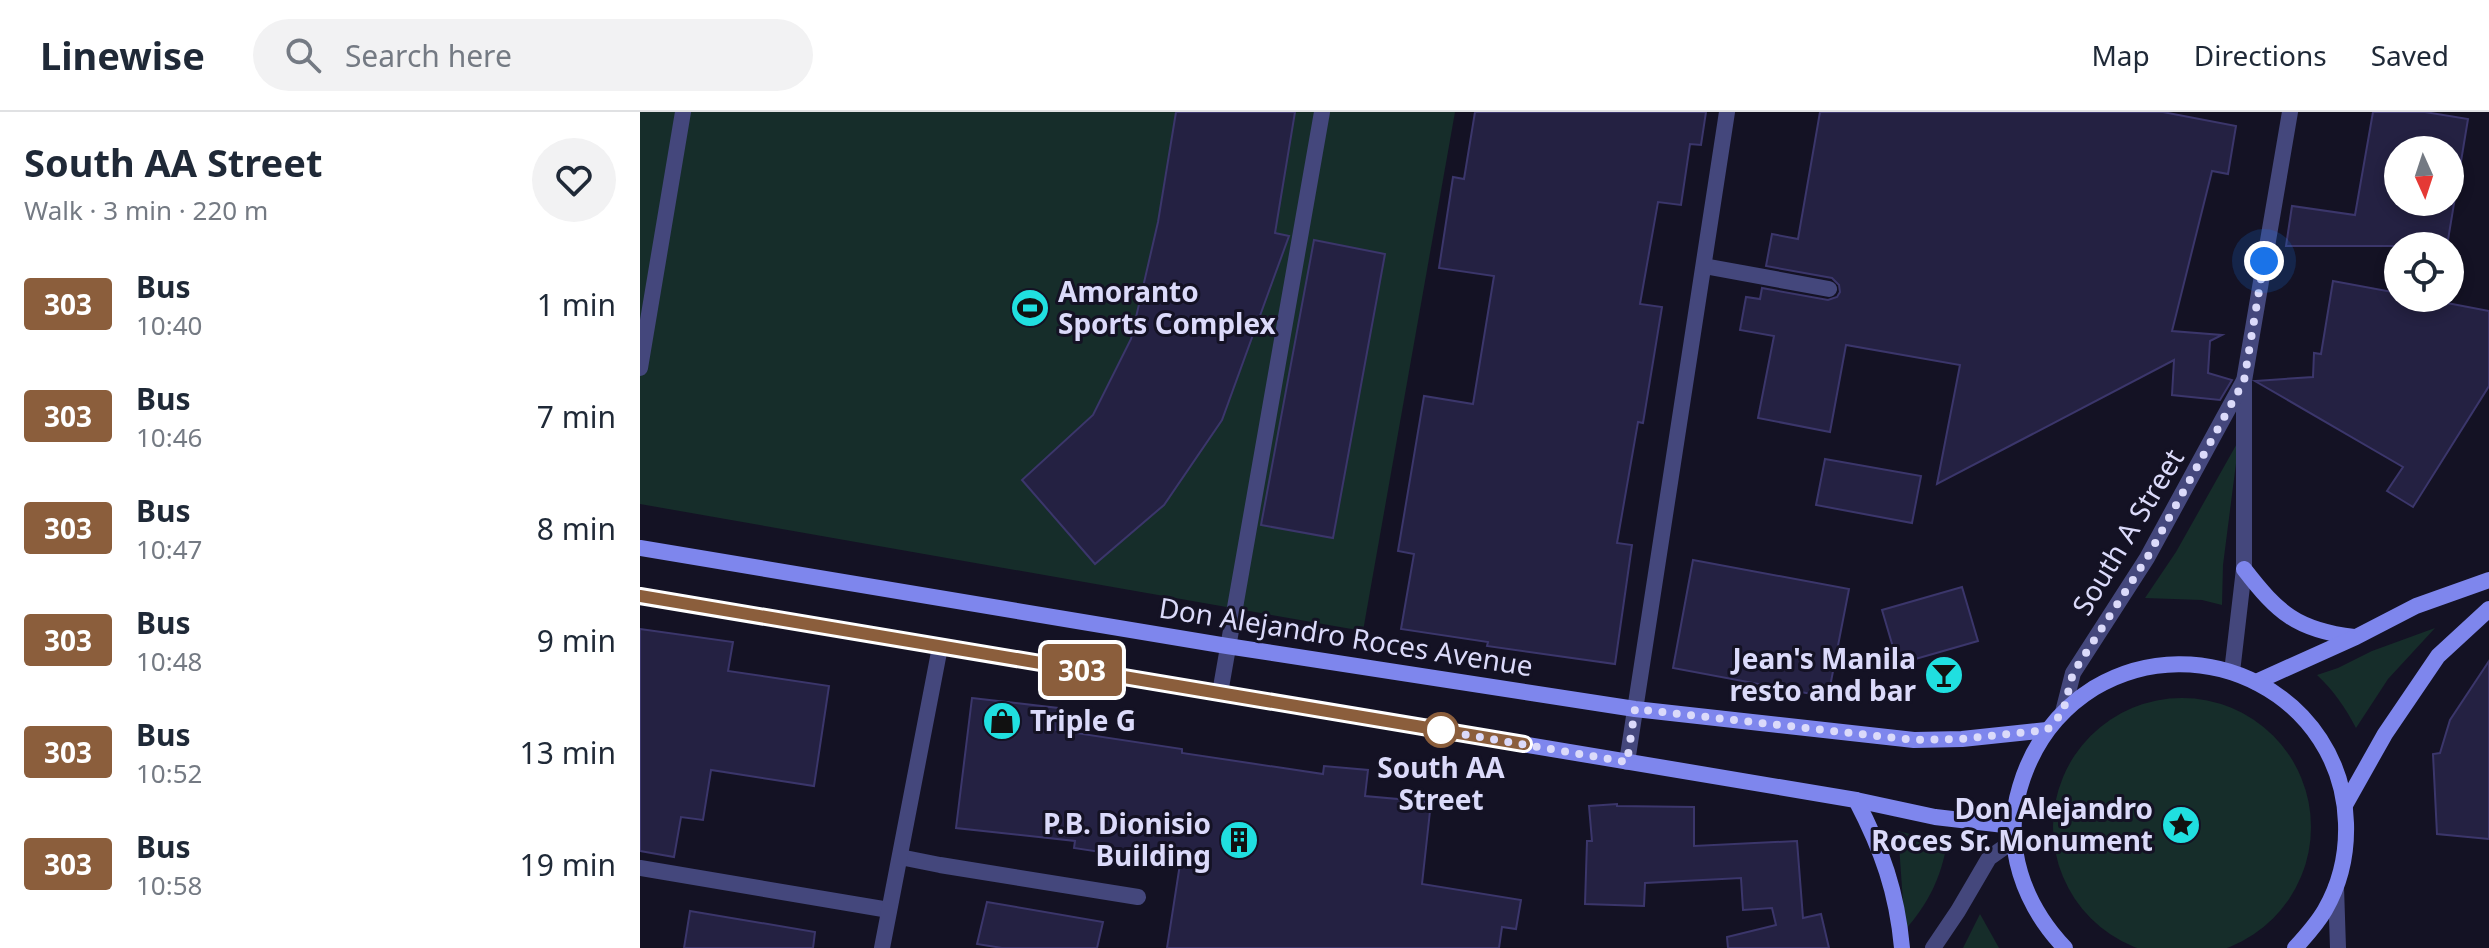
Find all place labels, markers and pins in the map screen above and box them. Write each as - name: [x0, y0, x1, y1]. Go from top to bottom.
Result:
- place label: Amoranto Sports Complex: [1058, 272, 1277, 342]
- sports icon: Amoranto Sports Complex: [1009, 287, 1051, 329]
- place label: Jean's Manila resto and bar: [1729, 639, 1916, 709]
- bar icon: Jean's Manila resto and bar: [1923, 654, 1965, 696]
- shop icon: Triple G: [981, 700, 1023, 742]
- place label: Triple G: [1030, 701, 1136, 739]
- marker: South AA Street: [1424, 713, 1458, 747]
- place label: South AA Street: [1377, 748, 1505, 818]
- place label: Don Alejandro Roces Sr. Monument: [1871, 789, 2153, 859]
- place label: P.B. Dionisio Building: [1043, 804, 1211, 874]
- place icon: Don Alejandro Roces Sr. Monument: [2160, 804, 2202, 846]
- building icon: P.B. Dionisio Building: [1218, 819, 1260, 861]

